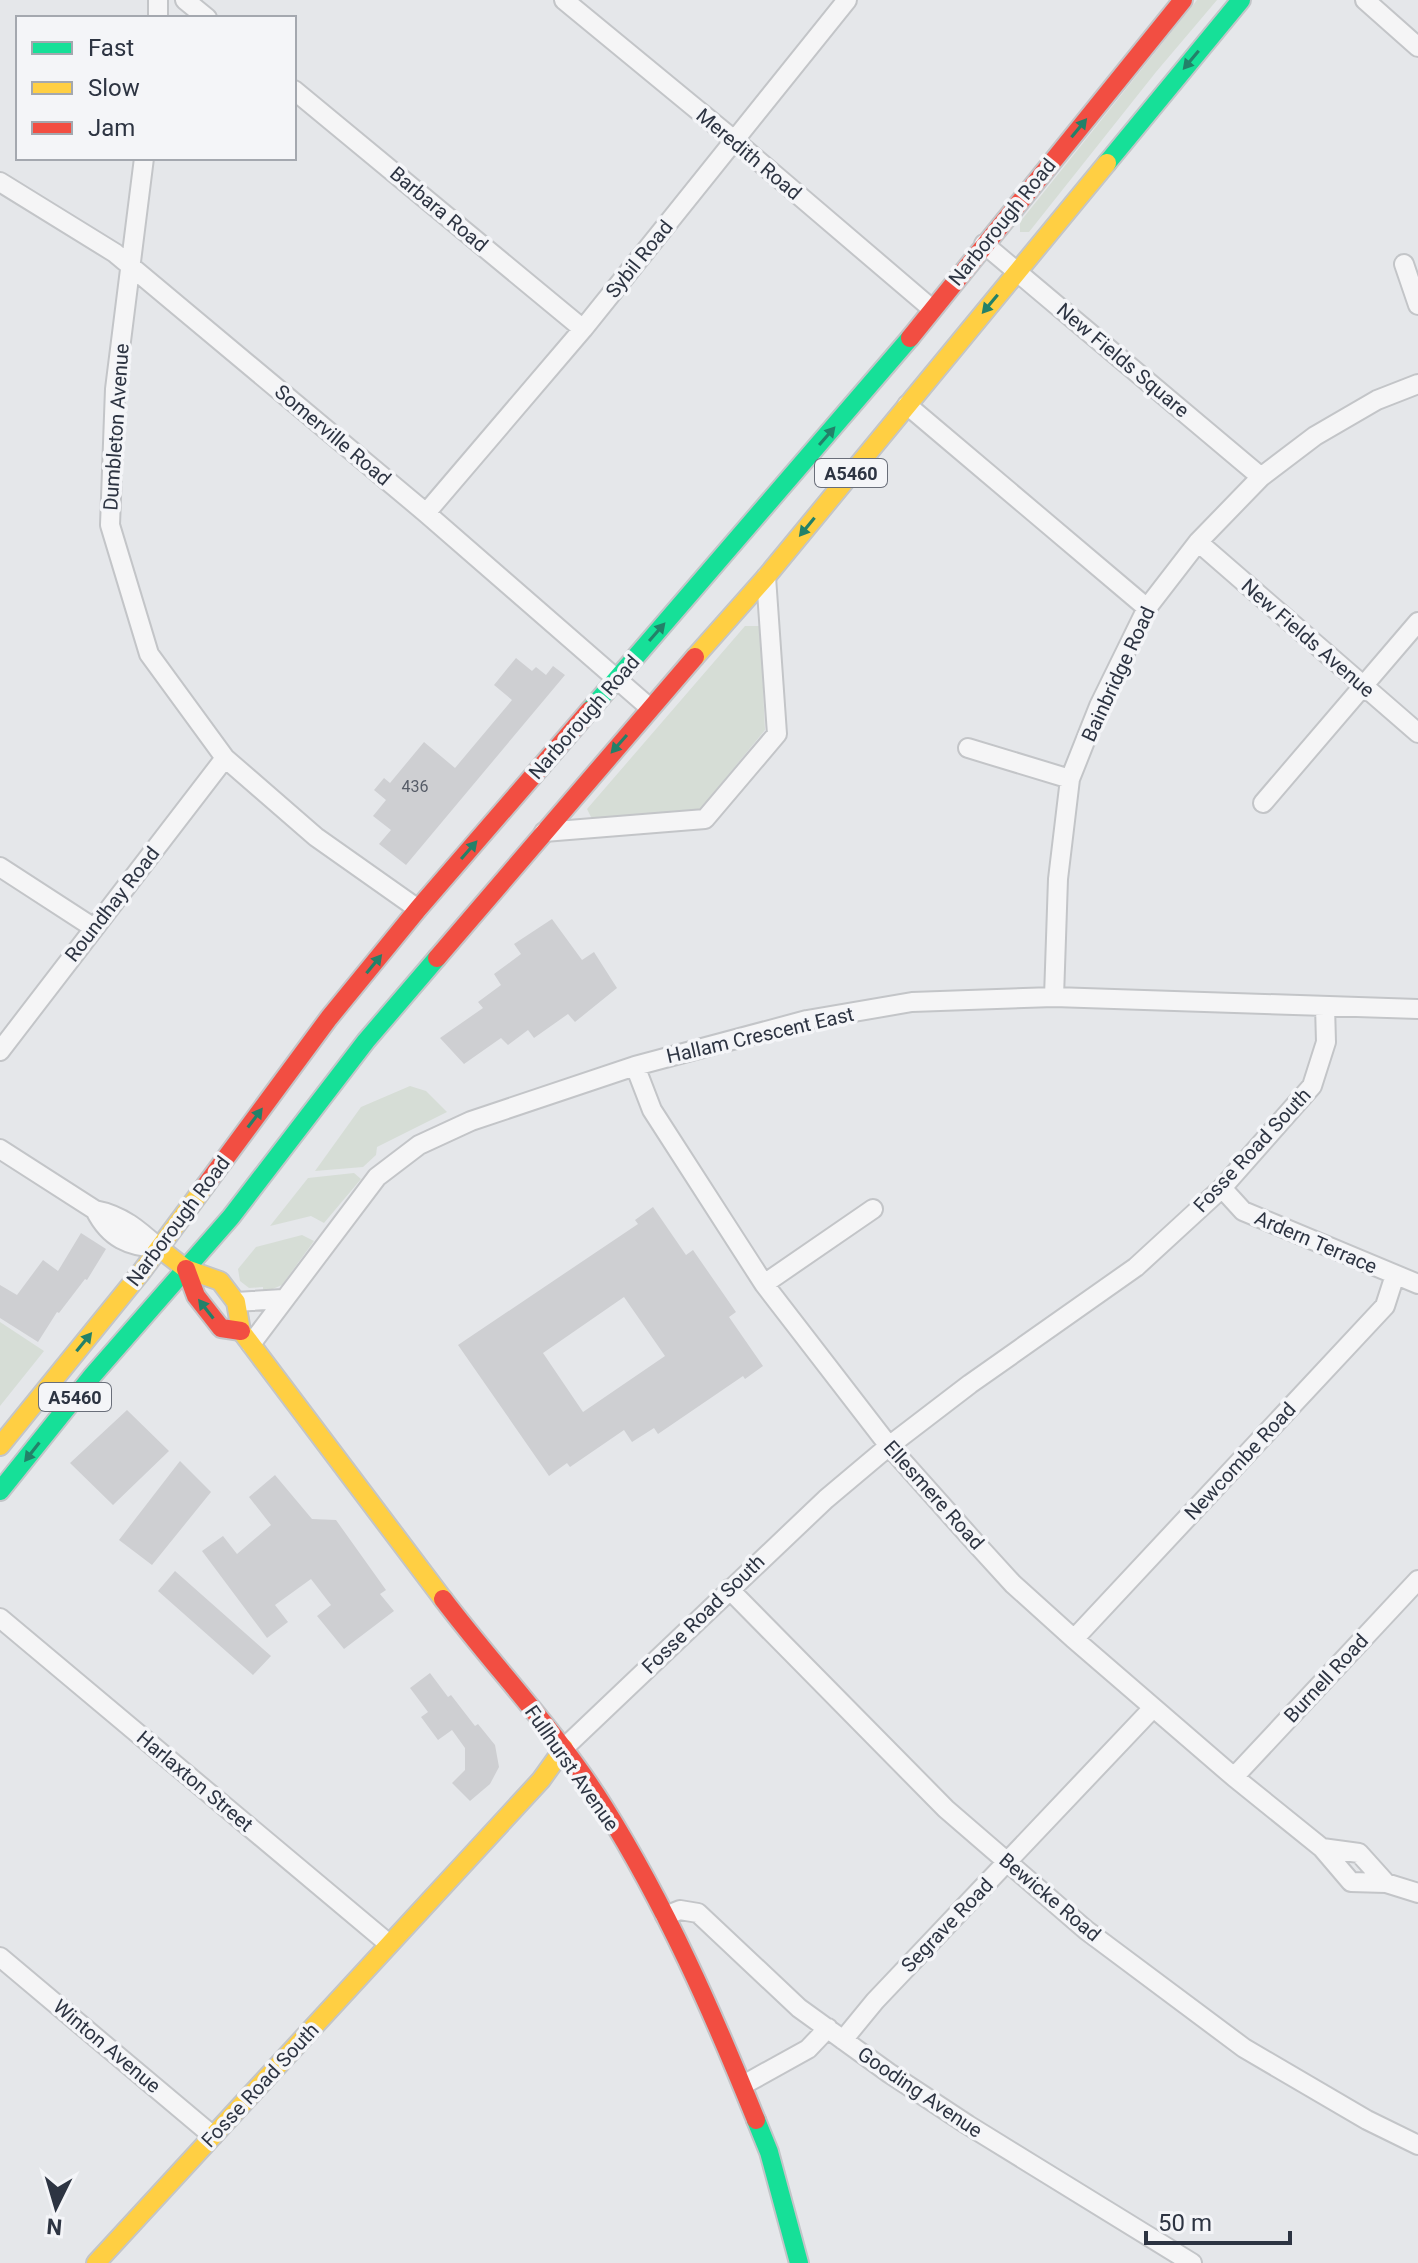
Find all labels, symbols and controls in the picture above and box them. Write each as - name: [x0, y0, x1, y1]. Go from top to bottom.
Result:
- legend: [16, 16, 296, 160]
- text: Fast: [88, 34, 134, 62]
- one-way arrow: [1183, 50, 1200, 70]
- text: Slow: [88, 74, 140, 102]
- street label: Meredith Road: [692, 103, 806, 205]
- text: Jam: [88, 114, 135, 142]
- one-way arrow: [1070, 118, 1087, 138]
- street label: Narborough Road: [943, 154, 1061, 290]
- street label: Barbara Road: [385, 161, 493, 257]
- street label: Sybil Road: [600, 215, 678, 303]
- one-way arrow: [982, 294, 999, 314]
- street label: New Fields Square: [1052, 298, 1194, 422]
- street label: Dumbleton Avenue: [98, 343, 134, 511]
- street label: Somerville Road: [270, 379, 396, 491]
- one-way arrow: [818, 426, 835, 446]
- road number: A5460: [815, 459, 887, 487]
- one-way arrow: [799, 516, 816, 537]
- street label: New Fields Avenue: [1237, 574, 1379, 702]
- street label: Bainbridge Road: [1076, 603, 1160, 745]
- one-way arrow: [648, 623, 666, 642]
- street label: Narborough Road: [524, 650, 644, 784]
- one-way arrow: [611, 734, 628, 754]
- house number: 436: [402, 777, 428, 796]
- one-way arrow: [460, 841, 477, 861]
- street label: Roundhay Road: [60, 842, 164, 966]
- one-way arrow: [365, 954, 382, 974]
- street label: Hallam Crescent East: [664, 1002, 856, 1068]
- street label: Fosse Road South: [1188, 1083, 1316, 1217]
- one-way arrow: [246, 1108, 262, 1128]
- street label: Narborough Road: [121, 1151, 235, 1291]
- street label: Ardern Terrace: [1251, 1205, 1381, 1279]
- one-way arrow: [198, 1299, 214, 1319]
- one-way arrow: [75, 1332, 92, 1352]
- road number: A5460: [39, 1383, 111, 1411]
- street label: Newcombe Road: [1179, 1397, 1301, 1525]
- street label: Ellesmere Road: [879, 1436, 989, 1554]
- one-way arrow: [24, 1441, 41, 1462]
- street label: Fosse Road South: [637, 1549, 769, 1679]
- street label: Burnell Road: [1279, 1629, 1373, 1727]
- street label: Fullhurst Avenue: [520, 1701, 624, 1835]
- street label: Harlaxton Street: [132, 1725, 258, 1837]
- street label: Bewicke Road: [994, 1848, 1106, 1946]
- street label: Segrave Road: [896, 1873, 998, 1977]
- street label: Winton Avenue: [48, 1994, 166, 2098]
- street label: Fosse Road South: [196, 2018, 324, 2152]
- street label: Gooding Avenue: [853, 2041, 987, 2143]
- north arrow: [16, 2167, 96, 2247]
- scale bar: [1146, 2195, 1290, 2245]
- text: 50 m: [1158, 2209, 1212, 2237]
- text: N: [45, 2213, 63, 2240]

